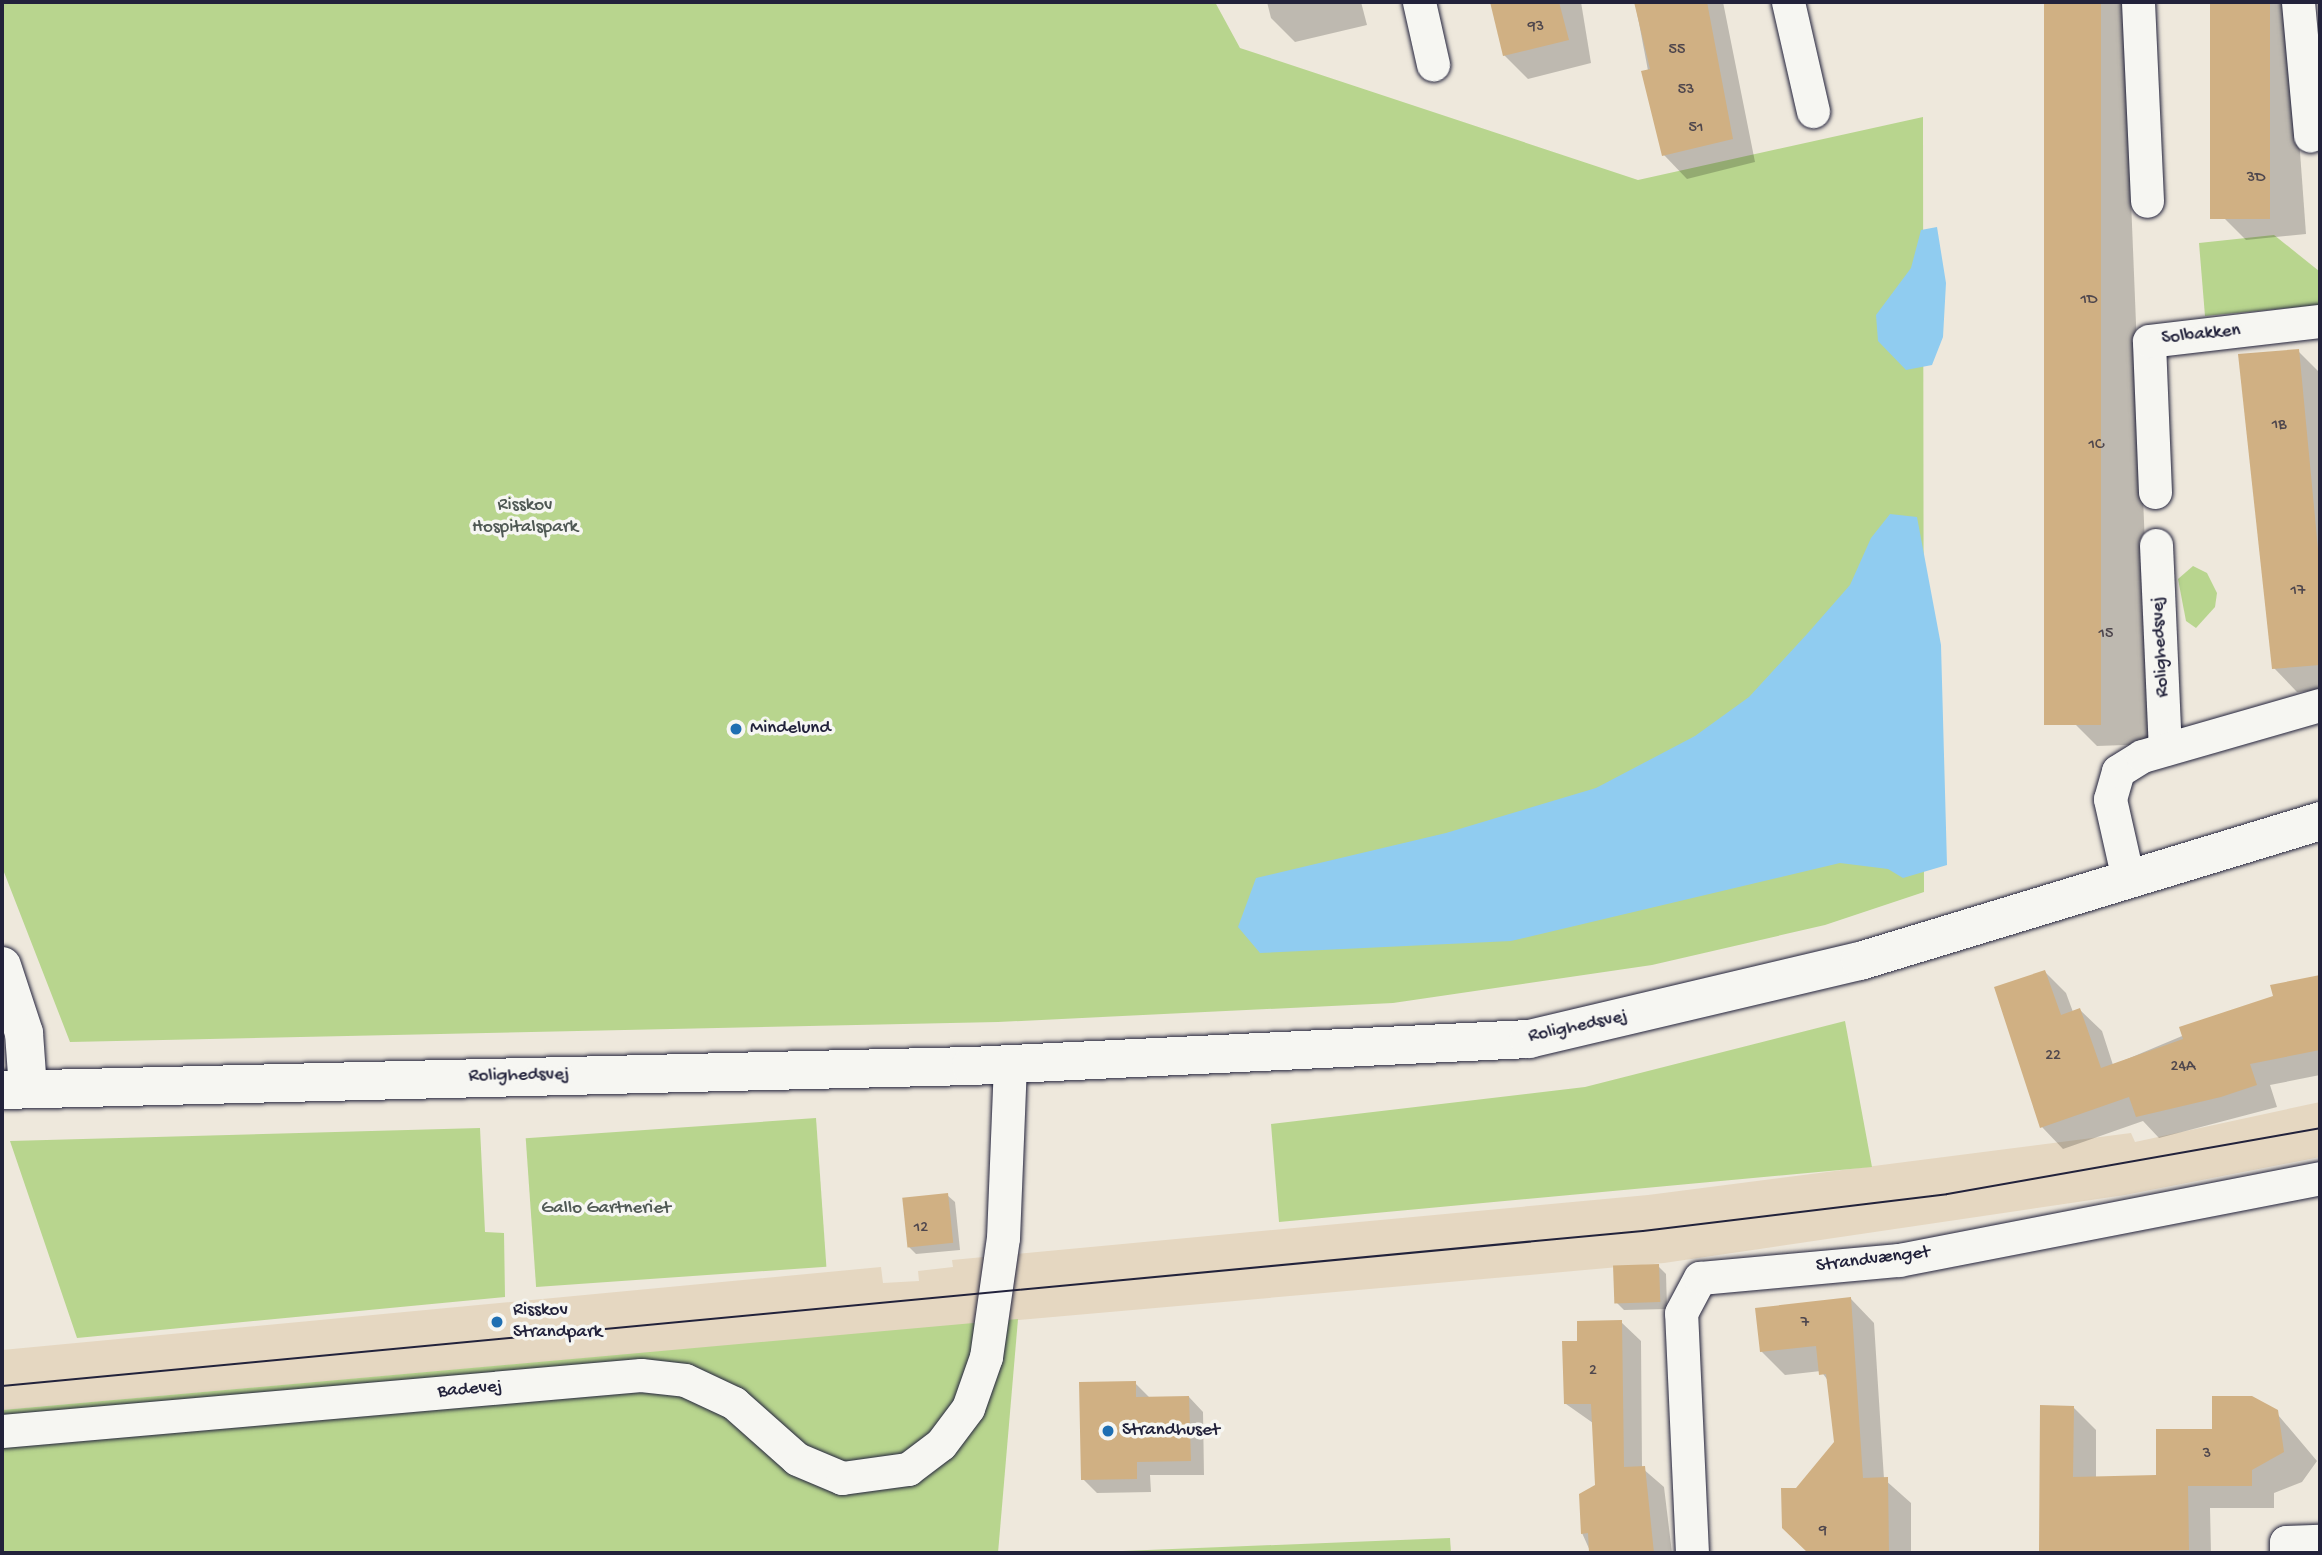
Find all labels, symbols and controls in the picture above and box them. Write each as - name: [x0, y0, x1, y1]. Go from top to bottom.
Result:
- house number: 93: [1528, 18, 1544, 38]
- house number: 55: [1669, 41, 1685, 61]
- house number: 53: [1678, 81, 1694, 101]
- house number: 51: [1689, 119, 1703, 139]
- house number: 3D: [2247, 169, 2265, 189]
- house number: 1D: [2081, 291, 2097, 311]
- street label: Solbakken: [2160, 320, 2242, 350]
- house number: 1B: [2272, 416, 2286, 436]
- house number: 1C: [2088, 436, 2104, 456]
- park label: Risskov Hospitalspark: [472, 495, 578, 539]
- house number: 17: [2291, 582, 2305, 602]
- street label: Rolighedsvej: [2147, 596, 2175, 698]
- house number: 15: [2099, 625, 2113, 645]
- place label: Mindelund: [750, 718, 831, 740]
- marker: Mindelund: [728, 721, 744, 737]
- street label: Rolighedsvej: [1526, 1005, 1630, 1049]
- house number: 22: [2045, 1047, 2061, 1067]
- house number: 24A: [2171, 1058, 2195, 1078]
- street label: Rolighedsvej: [468, 1064, 570, 1088]
- park label: Gallo Gartneriet: [541, 1198, 671, 1220]
- house number: 12: [914, 1219, 928, 1239]
- street label: Strandvænget: [1815, 1242, 1931, 1278]
- place label: Risskov Strandpark: [513, 1300, 602, 1344]
- marker: Risskov Strandpark: [487, 1312, 507, 1332]
- house number: 7: [1801, 1314, 1809, 1334]
- house number: 2: [1589, 1362, 1597, 1382]
- street label: Badevej: [437, 1376, 503, 1404]
- place label: Strandhuset: [1122, 1420, 1220, 1442]
- marker: Strandhuset: [1100, 1423, 1116, 1439]
- house number: 3: [2203, 1445, 2211, 1465]
- house number: 9: [1819, 1522, 1827, 1542]

